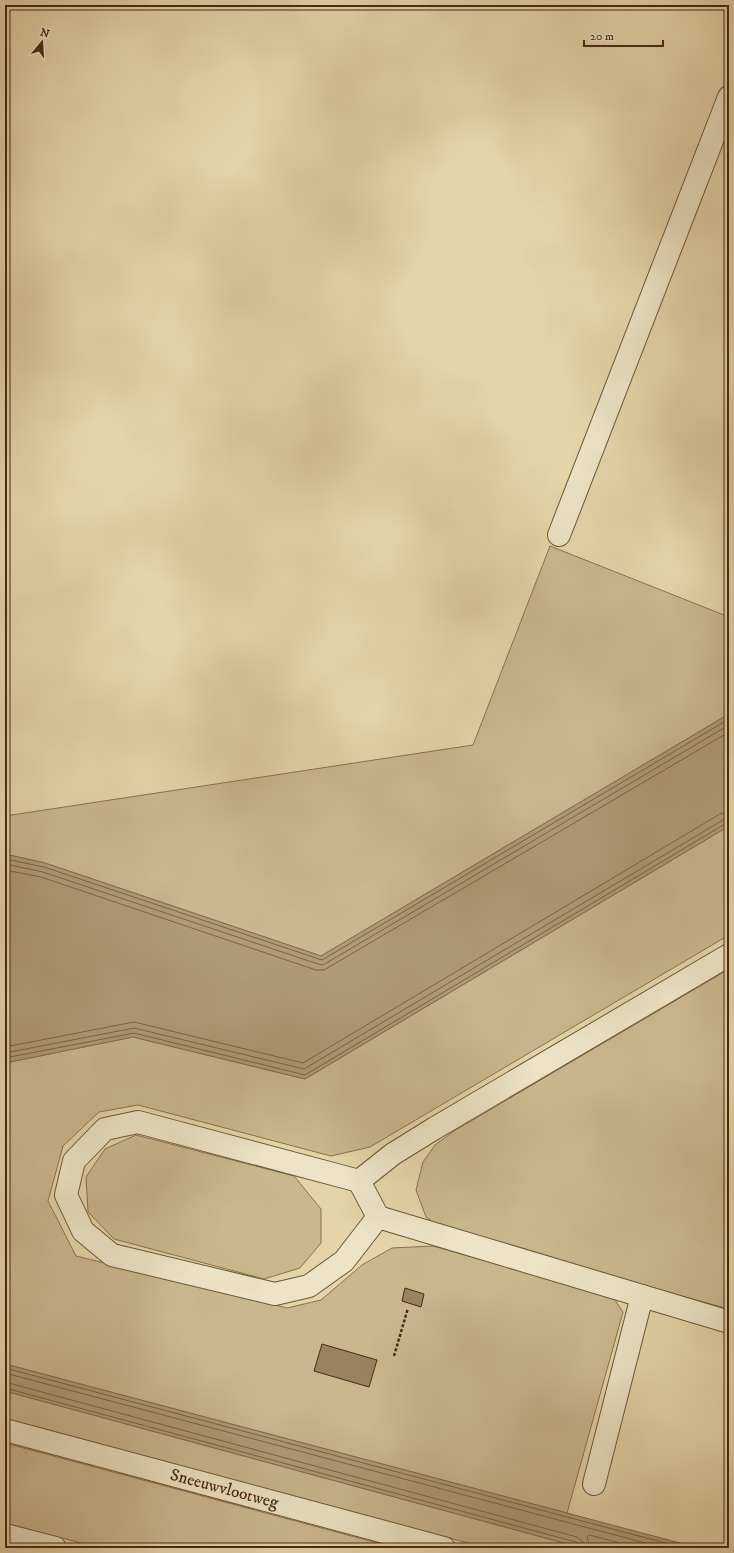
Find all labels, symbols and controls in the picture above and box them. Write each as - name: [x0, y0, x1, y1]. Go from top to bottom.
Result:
- north arrow: [22, 22, 62, 62]
- scale bar: [584, 22, 663, 48]
- text: N: [38, 25, 51, 41]
- text: 20 m: [590, 29, 614, 44]
- street label: Sneeuwvlootweg: [168, 1464, 282, 1514]

